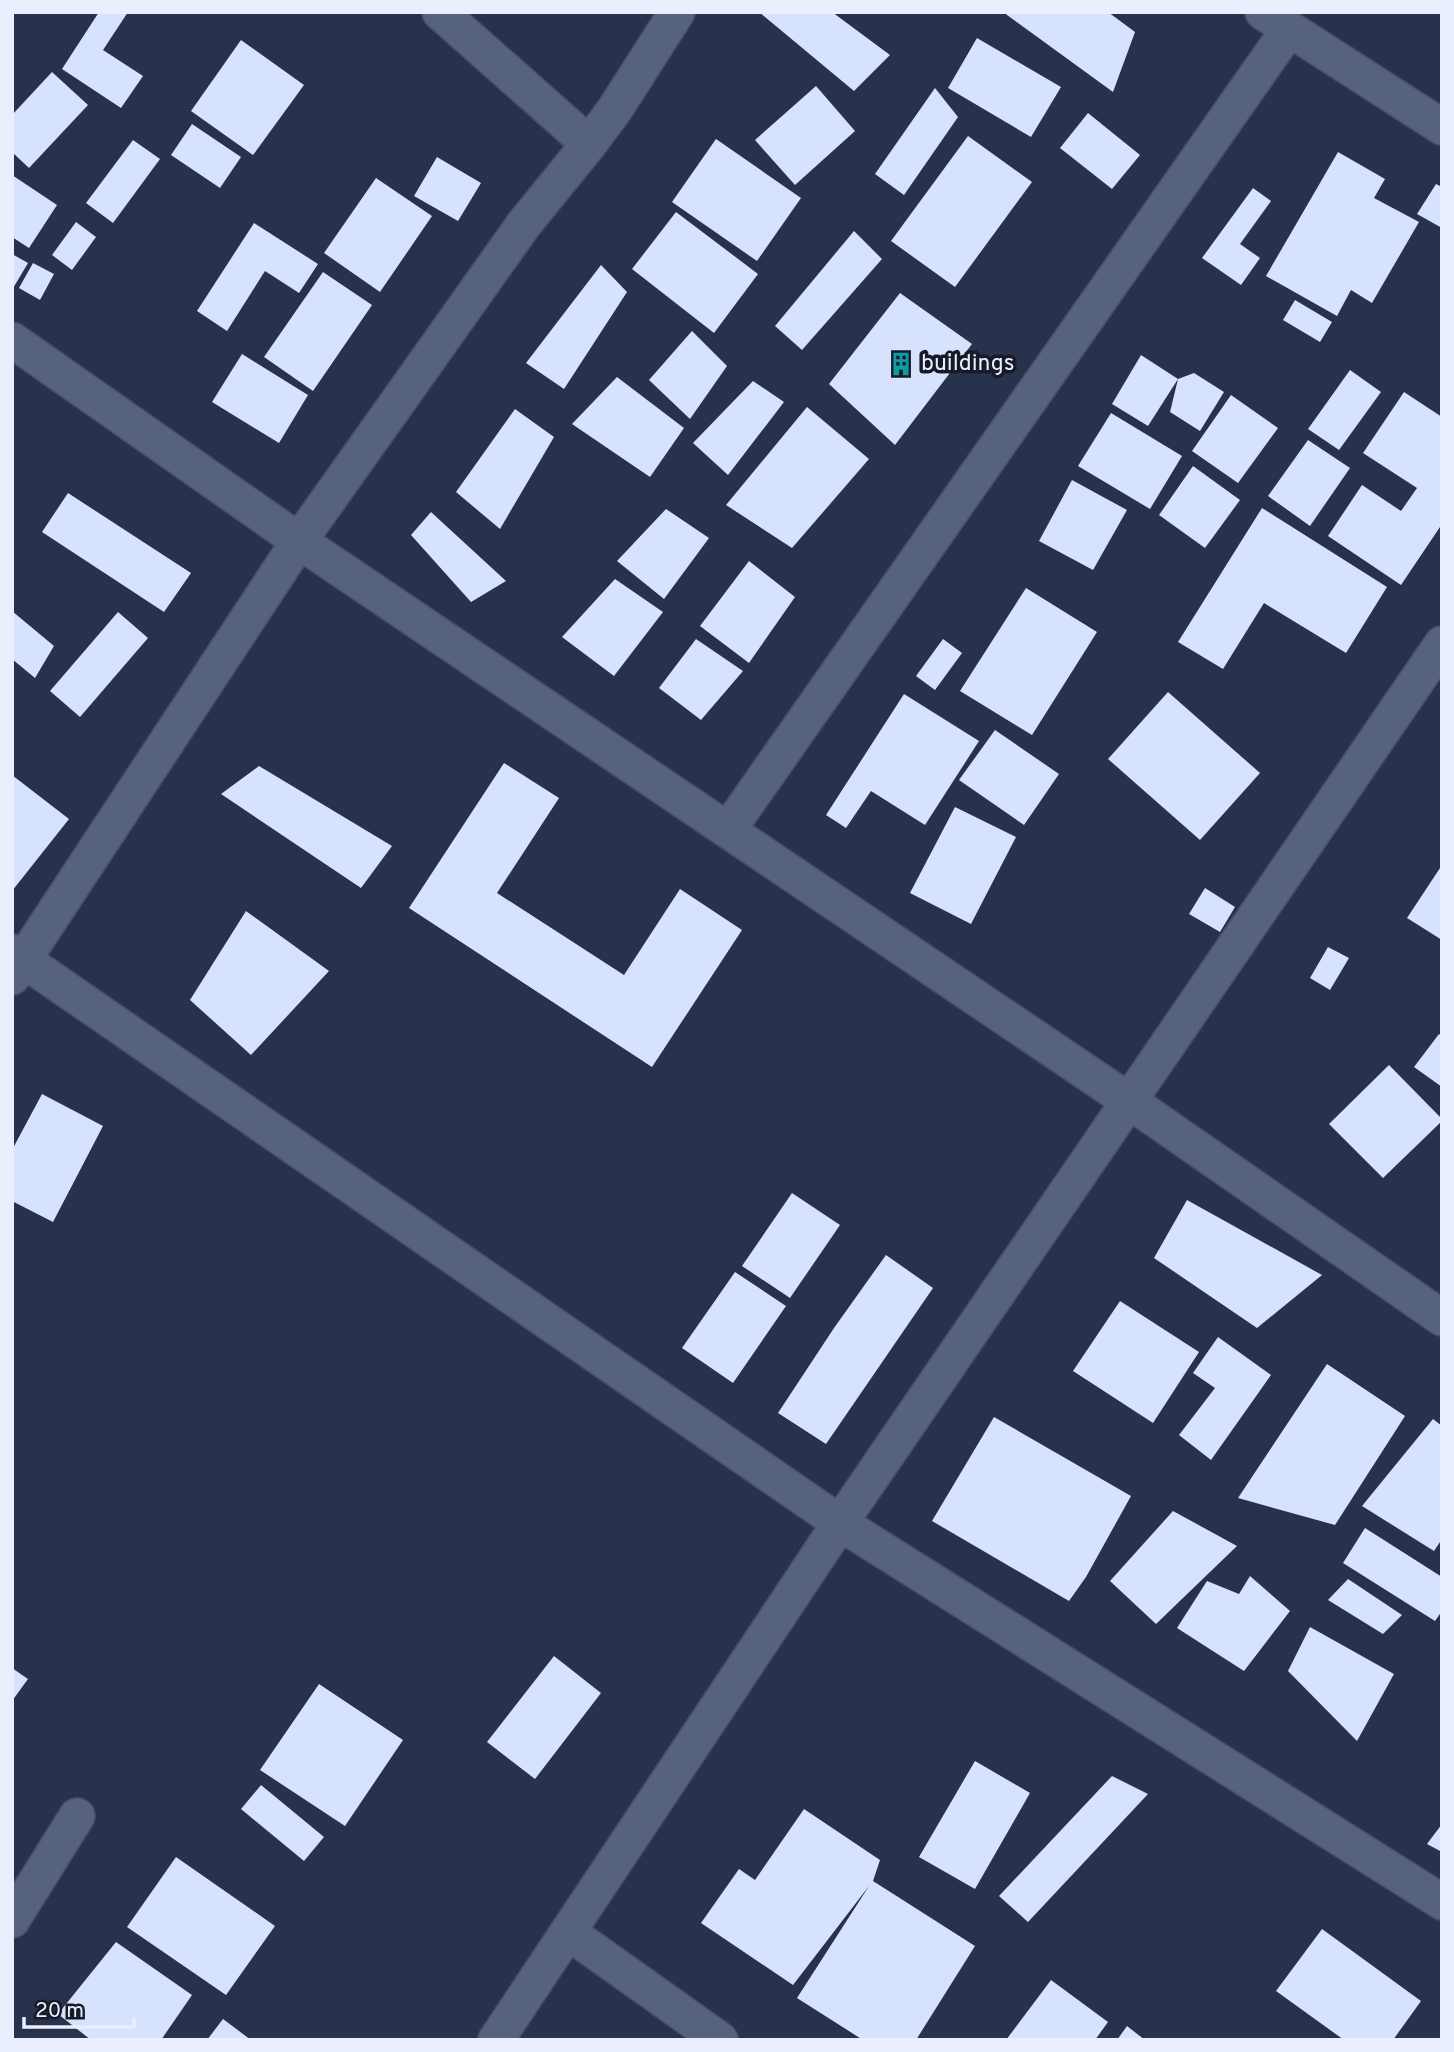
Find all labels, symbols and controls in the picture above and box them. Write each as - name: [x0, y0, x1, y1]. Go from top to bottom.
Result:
- building icon: buildings: [887, 350, 915, 378]
- place label: buildings: [921, 350, 1015, 379]
- scale bar: [24, 1986, 135, 2030]
- text: 20 m: [35, 1998, 84, 2025]

